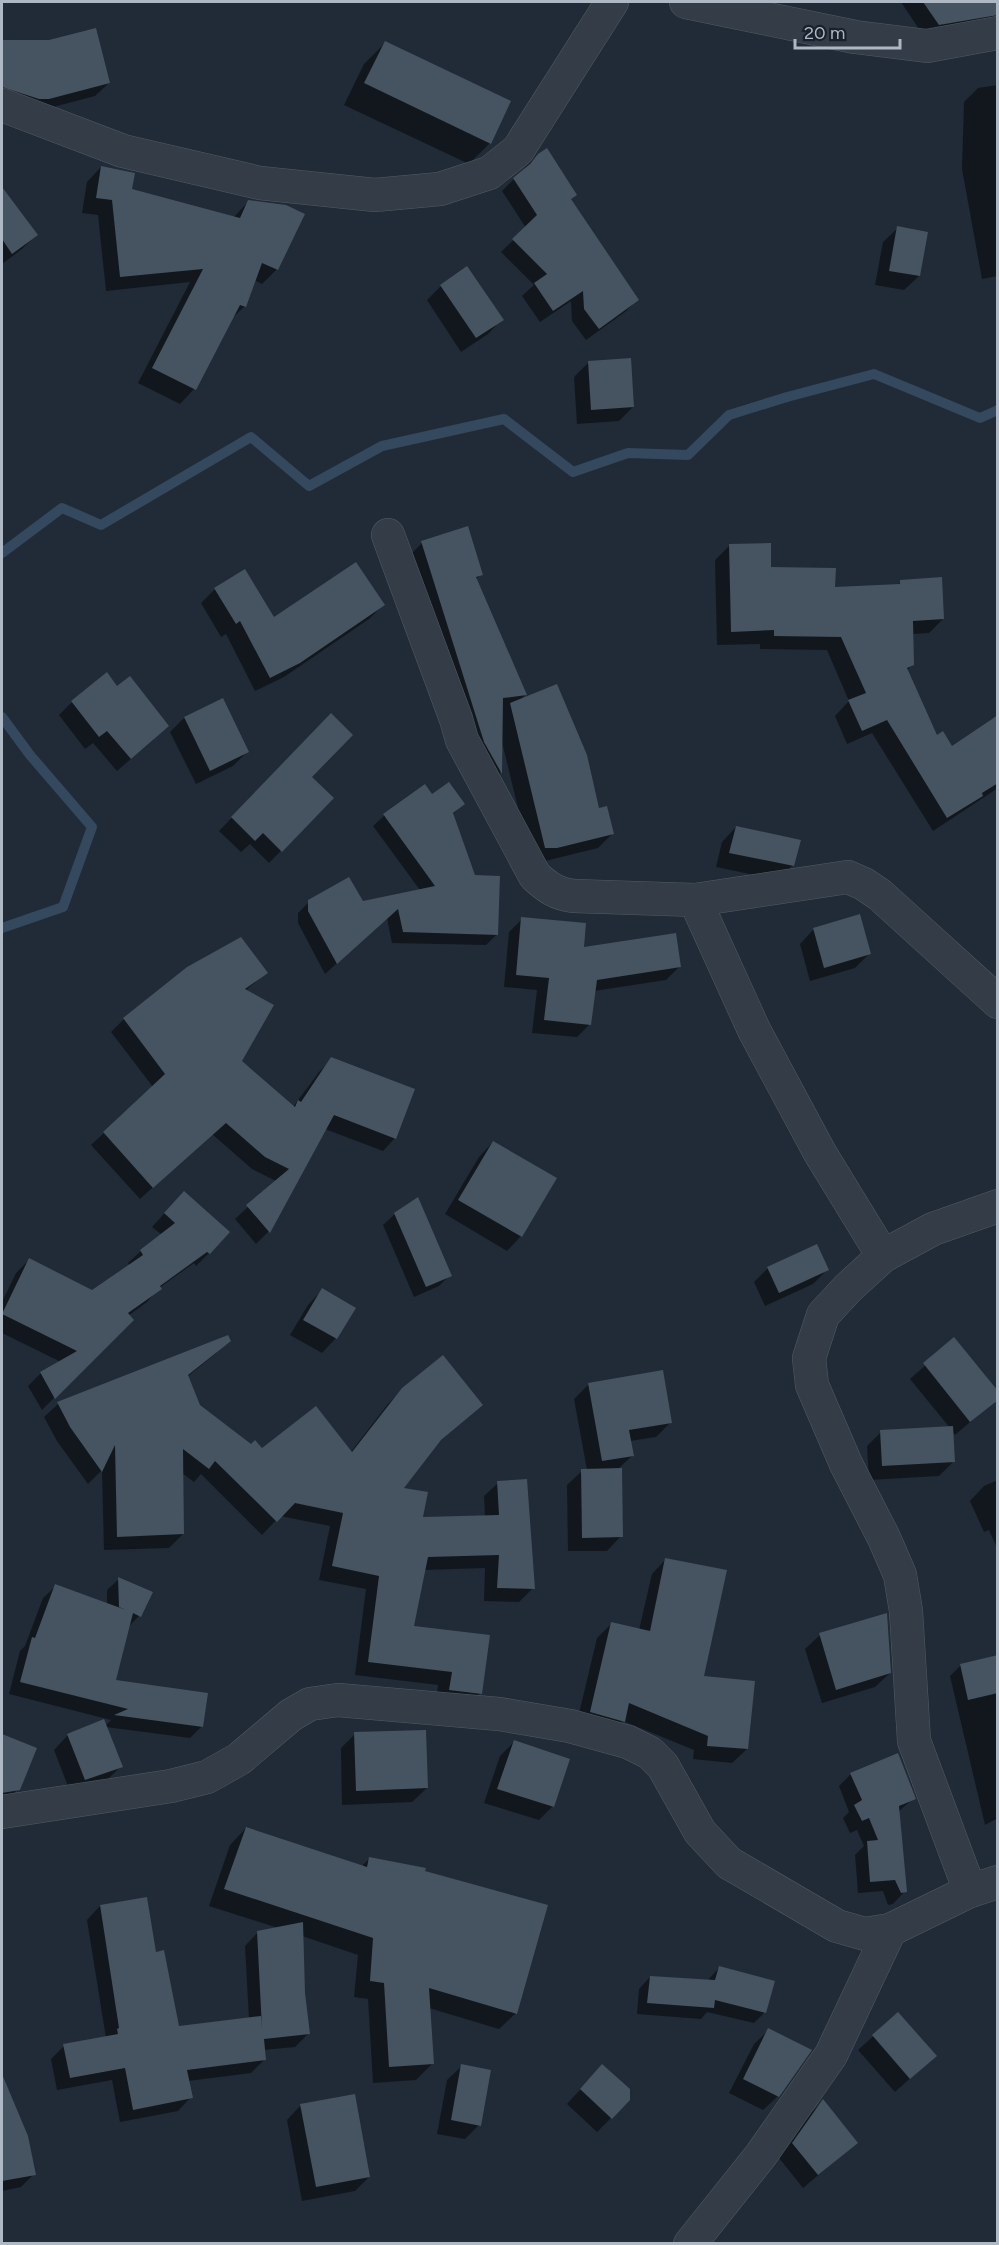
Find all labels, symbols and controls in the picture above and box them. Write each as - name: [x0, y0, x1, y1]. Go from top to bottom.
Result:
- scale bar: [795, 12, 900, 50]
- text: 20 m: [804, 22, 845, 44]

